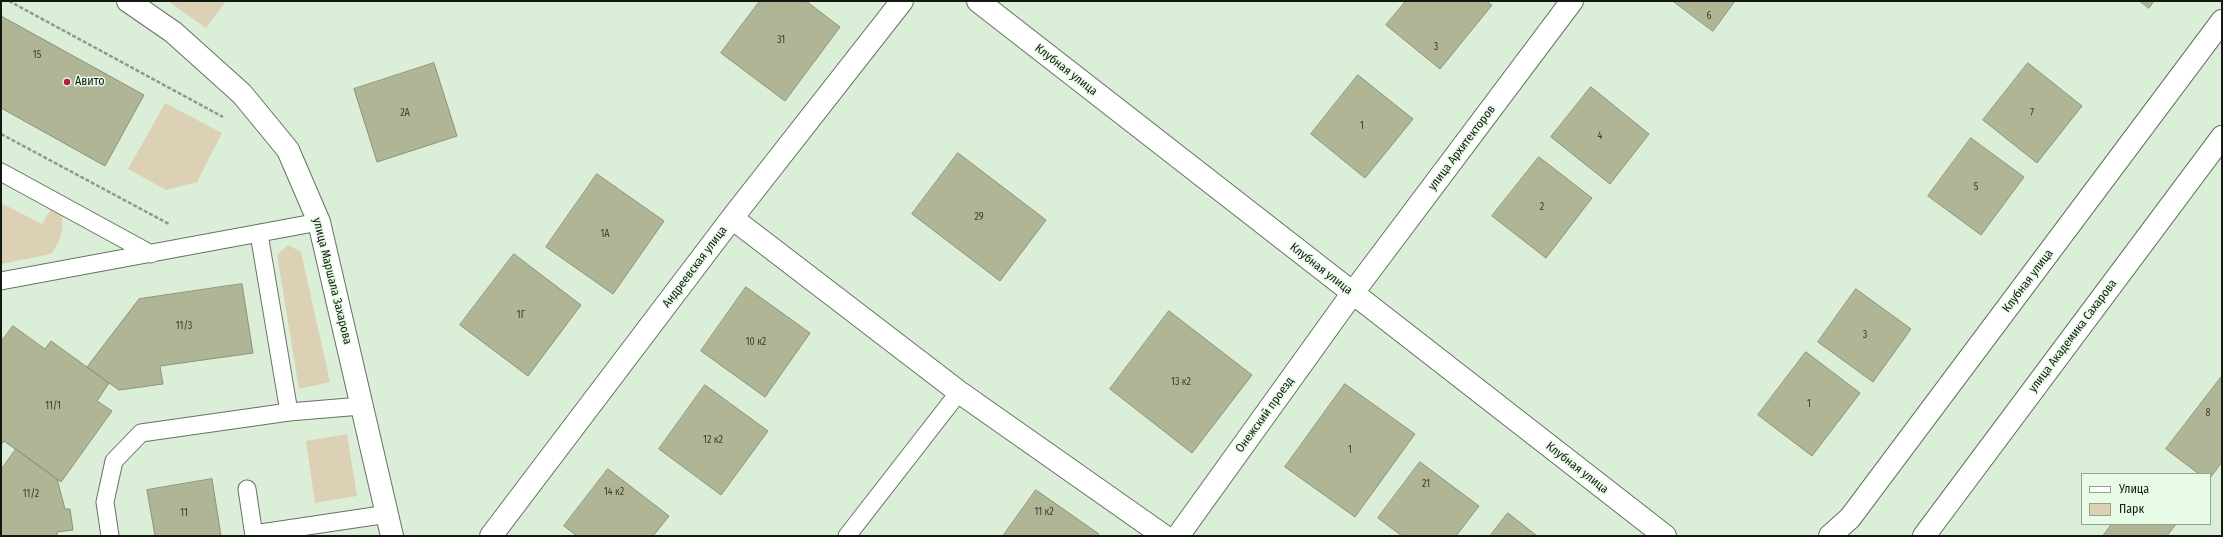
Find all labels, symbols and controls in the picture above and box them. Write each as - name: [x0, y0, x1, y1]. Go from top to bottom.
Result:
- house number: 6: [1707, 10, 1711, 22]
- house number: 31: [777, 34, 785, 46]
- street label: Клубная улица: [1032, 41, 1100, 99]
- house number: 3: [1434, 41, 1438, 53]
- house number: 15: [33, 49, 41, 61]
- place label: Авито: [75, 75, 105, 89]
- marker: Авито: [62, 77, 72, 87]
- street label: улица Архитекторов: [1425, 103, 1499, 193]
- house number: 2А: [400, 107, 410, 119]
- house number: 7: [2030, 107, 2034, 119]
- house number: 1: [1360, 120, 1364, 132]
- house number: 4: [1598, 130, 1602, 142]
- house number: 5: [1974, 181, 1978, 193]
- house number: 2: [1540, 201, 1544, 213]
- house number: 29: [974, 211, 984, 223]
- street label: улица Маршала Захарова: [309, 216, 355, 346]
- street label: Андреевская улица: [660, 223, 730, 311]
- house number: 1А: [600, 228, 610, 240]
- street label: Клубная улица: [1287, 240, 1355, 298]
- street label: Клубная улица: [2000, 247, 2056, 315]
- street label: улица Академика Сахарова: [2026, 277, 2120, 395]
- house number: 1Г: [517, 309, 525, 321]
- house number: 11/3: [176, 320, 192, 332]
- house number: 3: [1863, 329, 1867, 341]
- house number: 10 к2: [746, 336, 766, 348]
- street label: Онежский проезд: [1233, 374, 1297, 456]
- house number: 13 к2: [1171, 376, 1191, 388]
- house number: 1: [1807, 398, 1811, 410]
- house number: 11/1: [45, 400, 61, 412]
- house number: 8: [2206, 407, 2210, 419]
- house number: 12 к2: [703, 434, 723, 446]
- street label: Клубная улица: [1543, 439, 1611, 497]
- house number: 1: [1348, 444, 1352, 456]
- legend: [2081, 473, 2211, 525]
- house number: 21: [1422, 478, 1430, 490]
- text: Улица: [2119, 482, 2149, 496]
- house number: 14 к2: [604, 486, 624, 498]
- house number: 11/2: [23, 488, 39, 500]
- text: Парк: [2119, 502, 2144, 516]
- house number: 11 к2: [1034, 506, 1054, 518]
- house number: 11: [180, 507, 188, 519]

